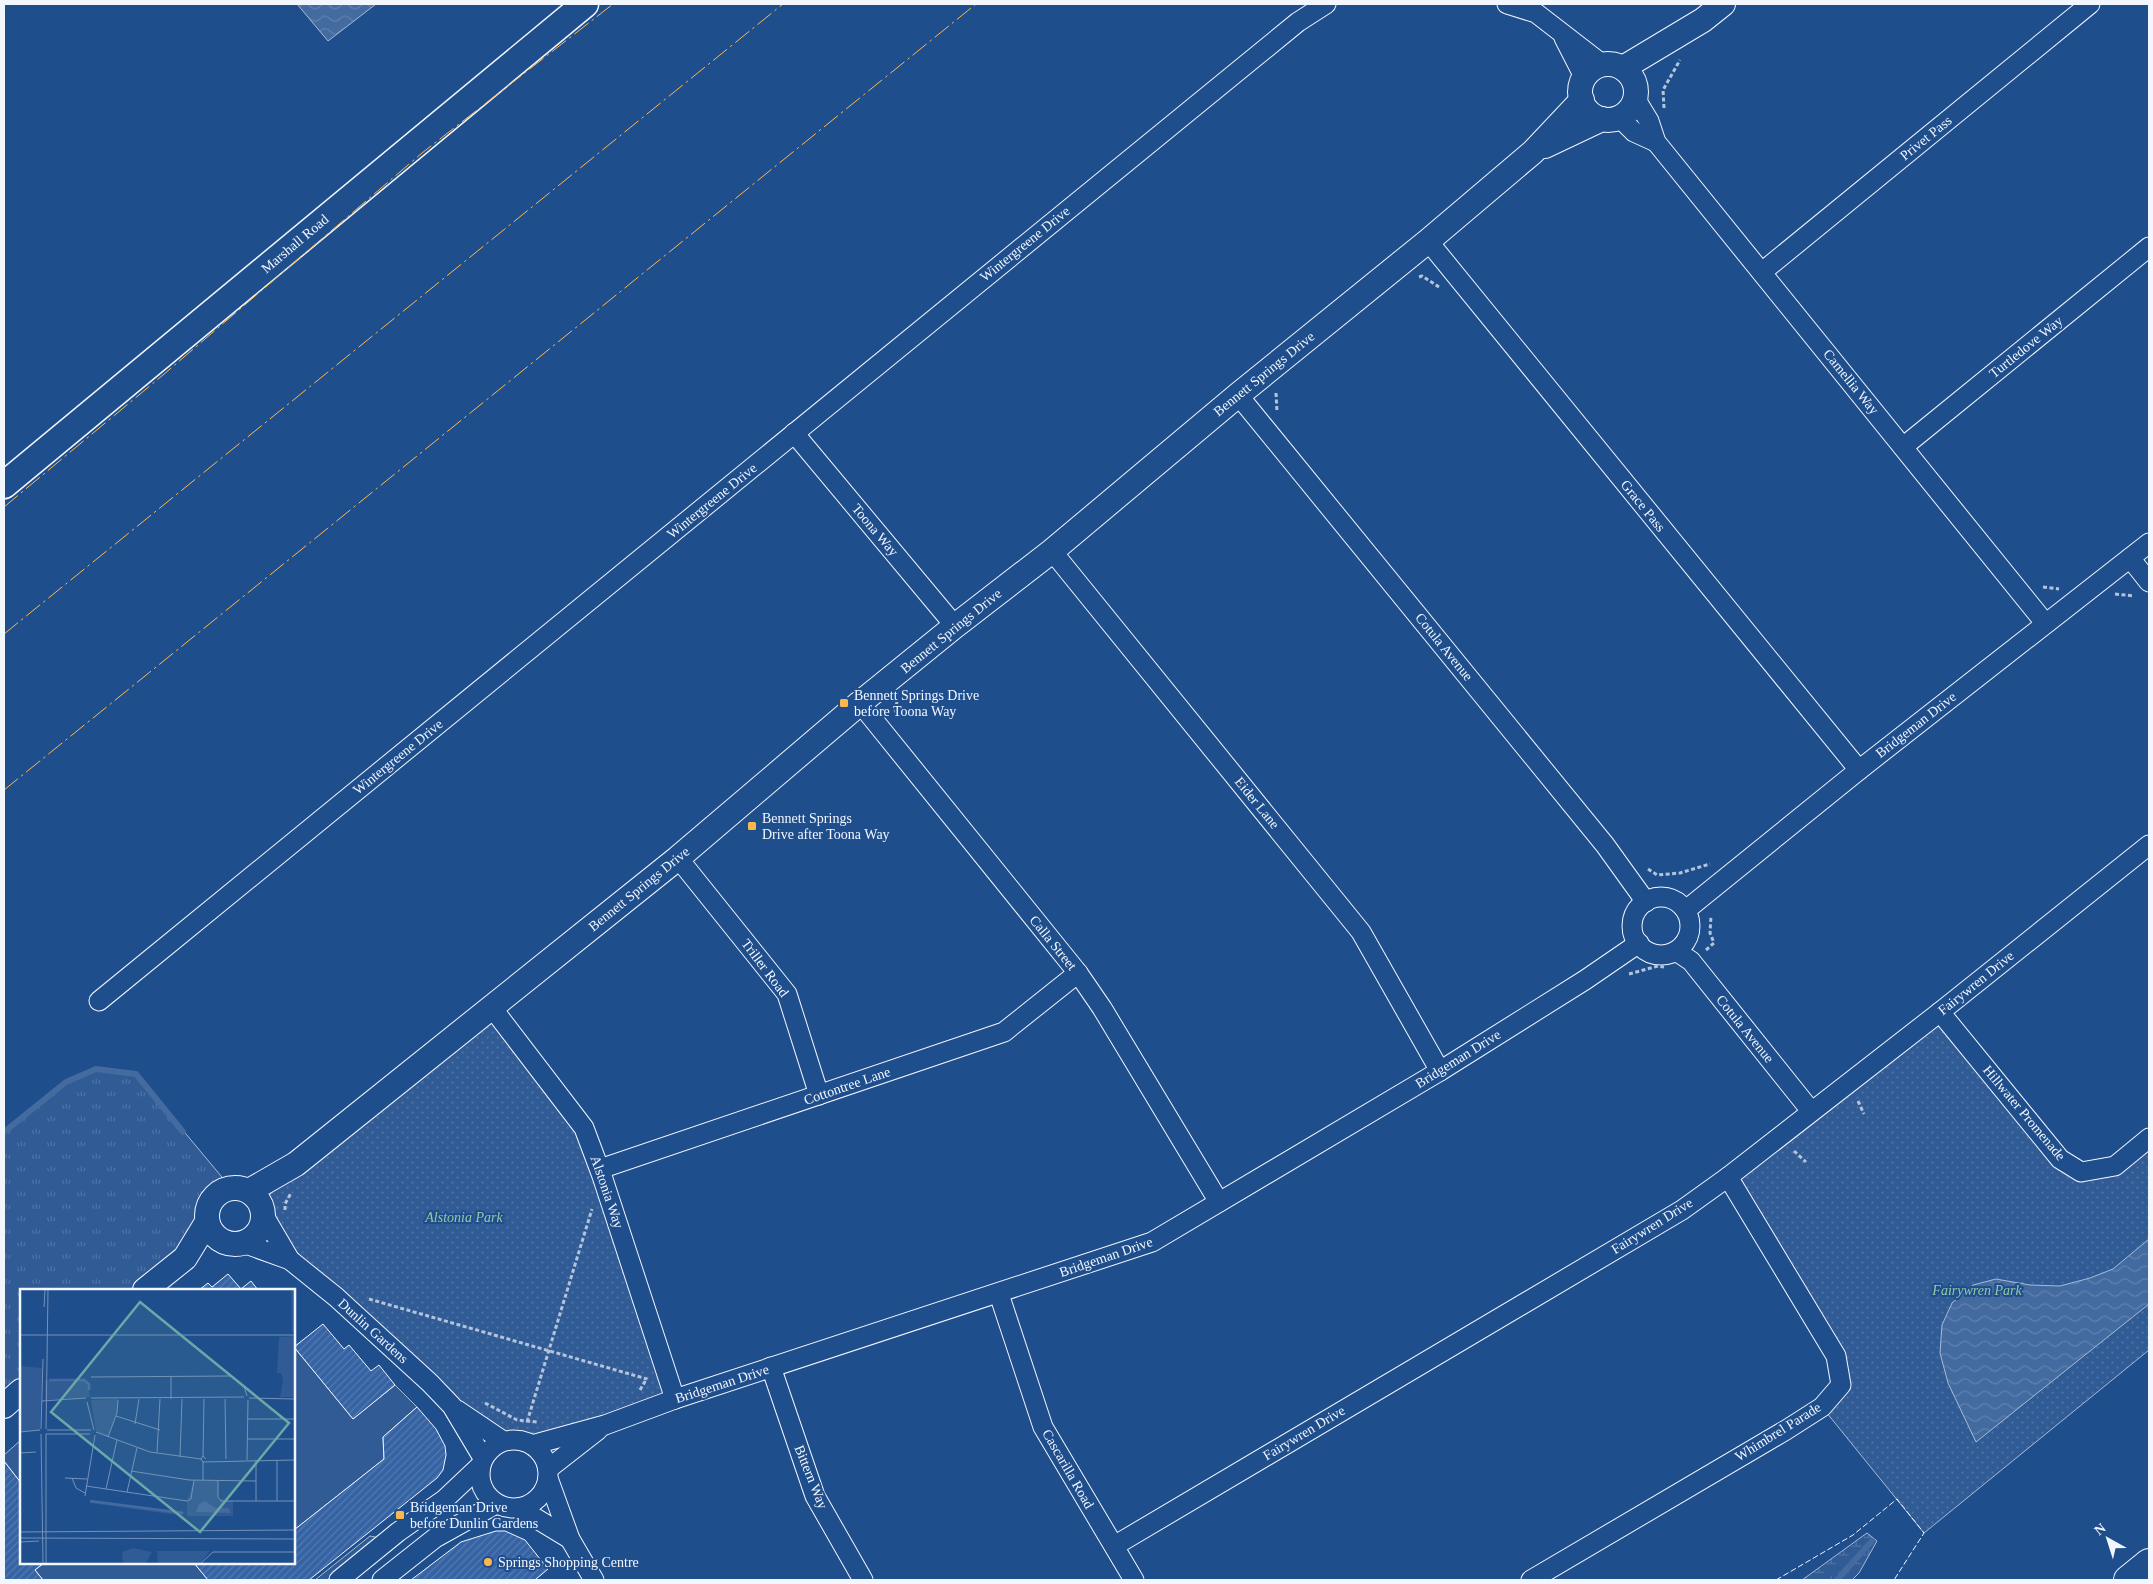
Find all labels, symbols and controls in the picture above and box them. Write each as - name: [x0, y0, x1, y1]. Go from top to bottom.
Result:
- street label: Privet Pass: [1897, 113, 1955, 163]
- street label: Wintergreene Drive: [977, 203, 1073, 285]
- street label: Marshall Road: [258, 212, 332, 276]
- street label: Turtledove Way: [1987, 313, 2065, 381]
- street label: Bennett Springs Drive: [1211, 329, 1317, 419]
- street label: Camellia Way: [1820, 347, 1882, 417]
- street label: Wintergreene Drive: [664, 460, 760, 542]
- street label: Grace Pass: [1618, 477, 1668, 535]
- street label: Toona Way: [849, 501, 901, 559]
- street label: Bennett Springs Drive: [898, 586, 1004, 676]
- street label: Cotula Avenue: [1412, 610, 1476, 684]
- place label: Bennett Springs Drive before Toona Way: [854, 688, 979, 719]
- street label: Bridgeman Drive: [1873, 689, 1959, 761]
- marker: Bennett Springs Drive before Toona Way: [838, 697, 850, 709]
- street label: Wintergreene Drive: [350, 716, 446, 798]
- street label: Eider Lane: [1232, 774, 1282, 832]
- place label: Bennett Springs Drive after Toona Way: [762, 811, 890, 842]
- marker: Bennett Springs Drive after Toona Way: [746, 820, 758, 832]
- street label: Bennett Springs Drive: [586, 844, 692, 934]
- street label: Calla Street: [1026, 913, 1080, 973]
- street label: Triller Road: [738, 936, 792, 1000]
- street label: Fairywren Drive: [1935, 948, 2017, 1018]
- street label: Cotula Avenue: [1713, 992, 1777, 1066]
- street label: Bridgeman Drive: [1413, 1027, 1503, 1091]
- street label: Hillwater Promenade: [1980, 1062, 2068, 1164]
- street label: Cottontree Lane: [802, 1064, 892, 1108]
- street label: Alstonia Way: [588, 1154, 626, 1230]
- street label: Fairywren Drive: [1609, 1195, 1695, 1257]
- park label: Alstonia Park: [424, 1210, 503, 1225]
- street label: Bridgeman Drive: [1057, 1234, 1155, 1280]
- park label: Fairywren Park: [1931, 1283, 2022, 1298]
- inset map: [20, 1289, 295, 1564]
- street label: Dunlin Gardens: [335, 1296, 411, 1366]
- street label: Bridgeman Drive: [673, 1362, 771, 1406]
- street label: Whimbrel Parade: [1732, 1400, 1824, 1464]
- street label: Fairywren Drive: [1260, 1403, 1348, 1463]
- street label: Cascarilla Road: [1039, 1427, 1097, 1511]
- street label: Bittern Way: [791, 1443, 831, 1511]
- place label: Bridgeman Drive before Dunlin Gardens: [410, 1500, 538, 1531]
- marker: Bridgeman Drive before Dunlin Gardens: [394, 1509, 406, 1521]
- north arrow: [2083, 1514, 2133, 1564]
- text: N: [2091, 1520, 2109, 1538]
- place label: Springs Shopping Centre: [498, 1555, 639, 1570]
- marker: Springs Shopping Centre: [482, 1556, 494, 1568]

